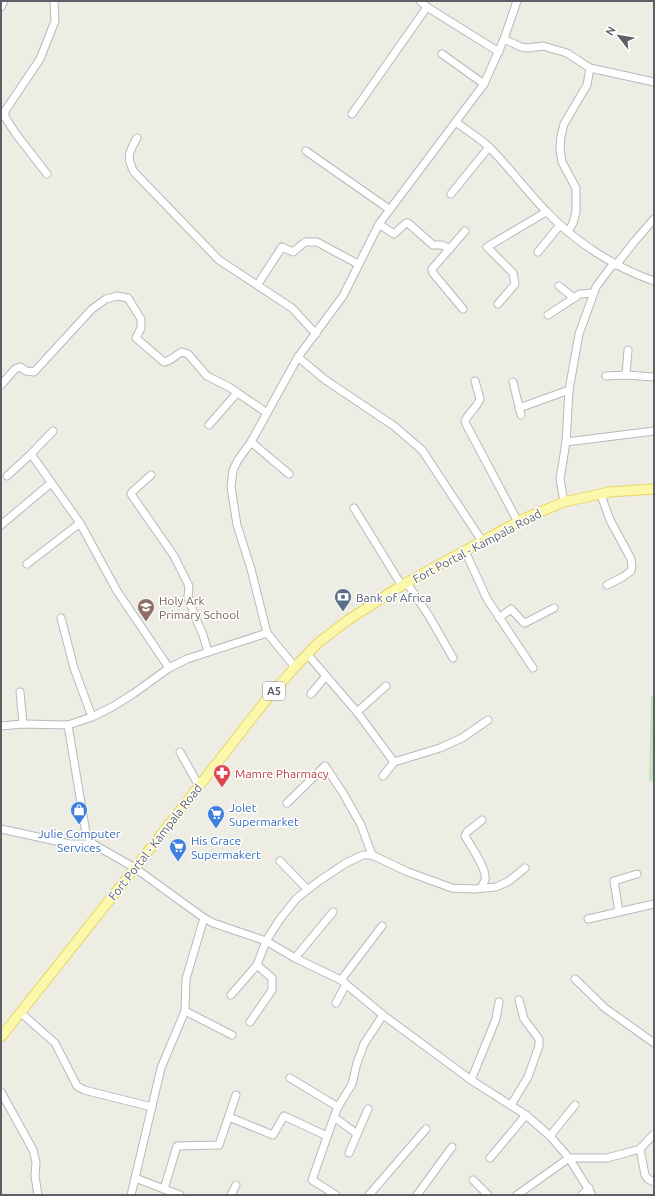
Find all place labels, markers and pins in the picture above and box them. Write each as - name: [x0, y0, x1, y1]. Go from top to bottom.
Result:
- bank icon: Bank of Africa: [333, 587, 353, 612]
- place label: Bank of Africa: [356, 591, 431, 604]
- place label: Holy Ark Primary School: [159, 594, 239, 621]
- school or university icon: Holy Ark Primary School: [136, 597, 156, 622]
- pharmacy icon: Mamre Pharmacy: [212, 763, 232, 788]
- place label: Mamre Pharmacy: [235, 767, 329, 780]
- shop icon: Julie Computer Services: [69, 800, 89, 825]
- place label: Jolet Supermarket: [229, 801, 299, 828]
- supermarket icon: Jolet Supermarket: [206, 804, 226, 829]
- place label: Julie Computer Services: [38, 827, 121, 854]
- place label: His Grace Supermakert: [191, 834, 261, 861]
- supermarket icon: His Grace Supermakert: [168, 837, 188, 862]

